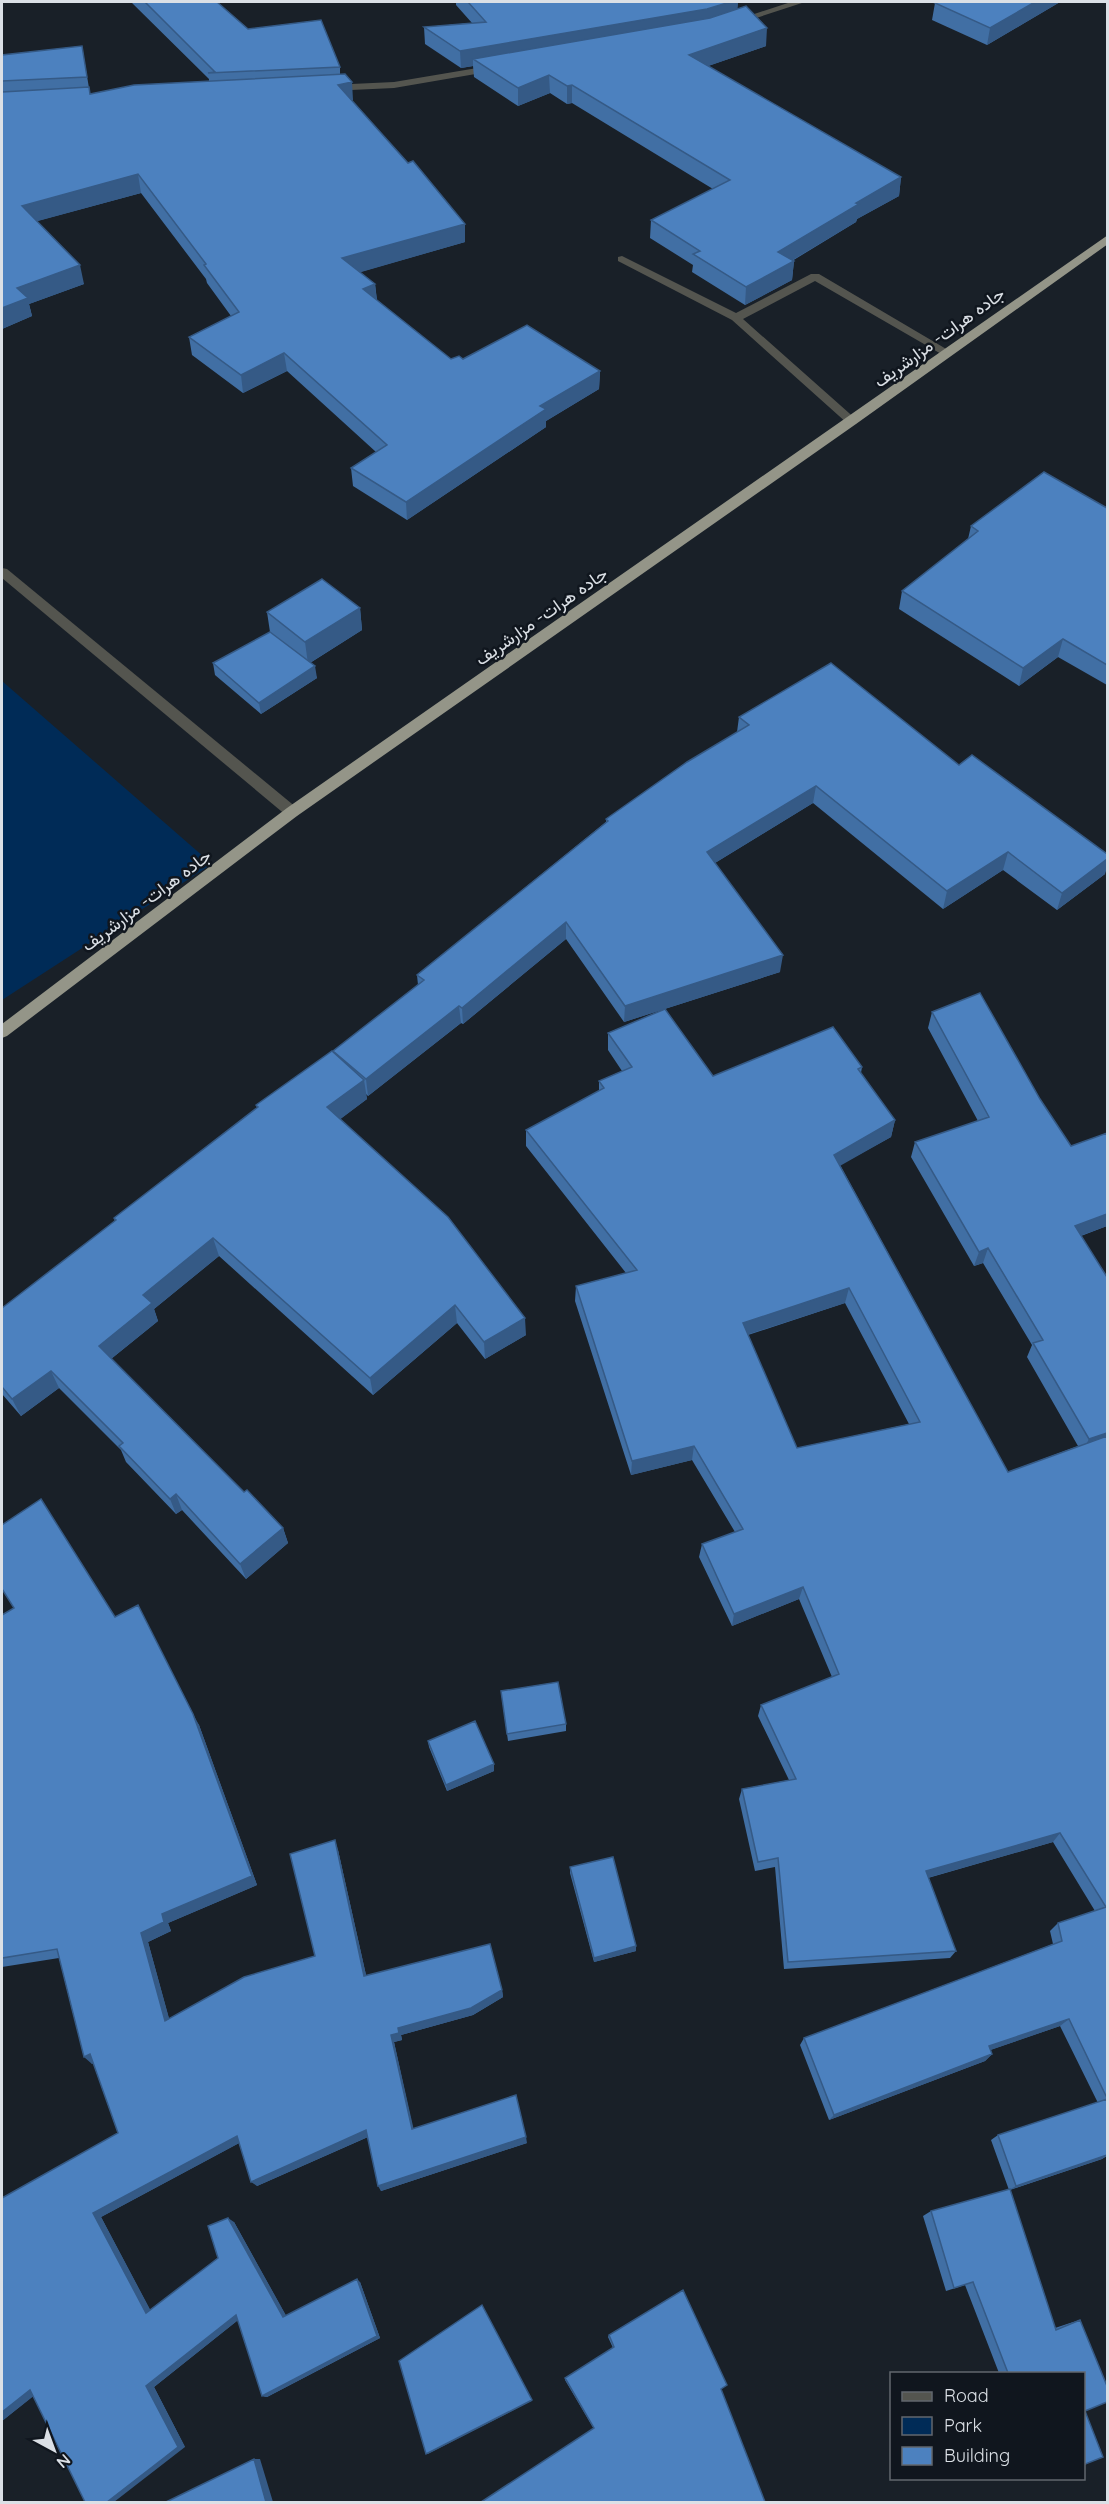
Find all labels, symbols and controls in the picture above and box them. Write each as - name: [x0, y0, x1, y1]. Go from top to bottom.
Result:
- street label: جاده هرات- مزارشریف: [869, 282, 1009, 392]
- street label: جاده هرات- مزارشریف: [470, 562, 612, 670]
- street label: جاده هرات- مزارشریف: [77, 844, 215, 956]
- legend: [890, 2372, 1085, 2480]
- text: Road: [944, 2384, 989, 2407]
- text: Park: [944, 2414, 982, 2437]
- north arrow: [24, 2420, 84, 2480]
- text: Building: [944, 2444, 1010, 2467]
- text: N: [53, 2450, 75, 2473]

